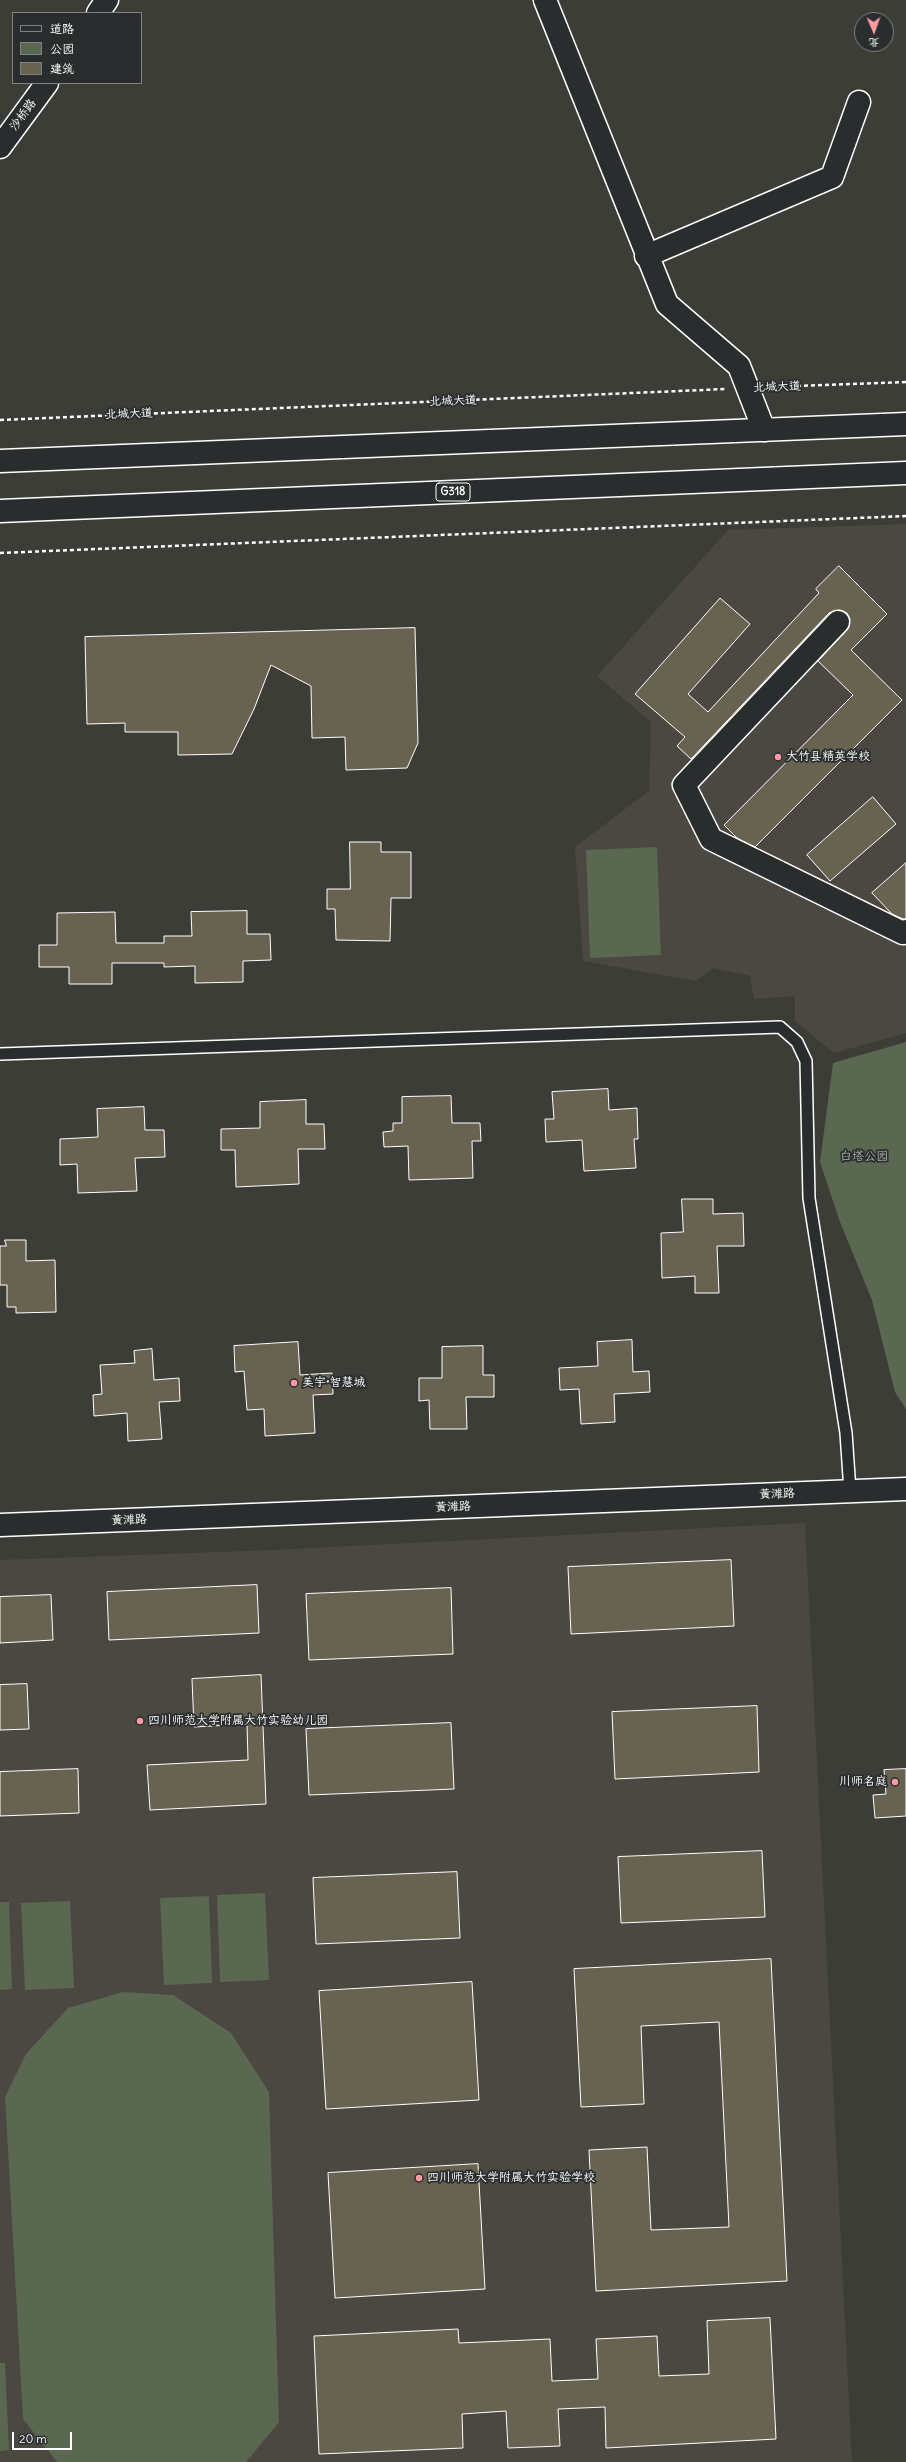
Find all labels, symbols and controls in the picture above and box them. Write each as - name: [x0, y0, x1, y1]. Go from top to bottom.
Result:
- legend: [12, 12, 142, 84]
- north arrow: [854, 12, 894, 52]
- text: 道路: [50, 21, 74, 36]
- text: 北: [869, 36, 880, 50]
- text: 公园: [50, 41, 74, 56]
- text: 建筑: [50, 61, 74, 76]
- street label: 沙桥路: [7, 96, 39, 134]
- street label: 北城大道: [753, 379, 801, 395]
- street label: 北城大道: [429, 393, 477, 409]
- street label: 北城大道: [105, 406, 153, 422]
- road number: G318: [436, 483, 470, 501]
- place label: 大竹县精英学校: [786, 750, 870, 764]
- marker: 大竹县精英学校: [773, 752, 783, 762]
- park label: 白塔公园: [840, 1150, 888, 1164]
- place label: 美宇•智慧城: [302, 1376, 365, 1390]
- marker: 美宇•智慧城: [289, 1378, 299, 1388]
- street label: 黄滩路: [759, 1486, 795, 1502]
- street label: 黄滩路: [435, 1499, 471, 1515]
- street label: 黄滩路: [111, 1512, 147, 1528]
- place label: 四川师范大学附属大竹实验幼儿园: [148, 1714, 328, 1728]
- marker: 四川师范大学附属大竹实验幼儿园: [135, 1716, 145, 1726]
- place label: 川师名庭: [839, 1775, 887, 1789]
- marker: 川师名庭: [890, 1777, 900, 1787]
- place label: 四川师范大学附属大竹实验学校: [427, 2171, 595, 2185]
- marker: 四川师范大学附属大竹实验学校: [414, 2173, 424, 2183]
- scale bar: [14, 2424, 74, 2450]
- text: 20 m: [19, 2431, 47, 2446]

